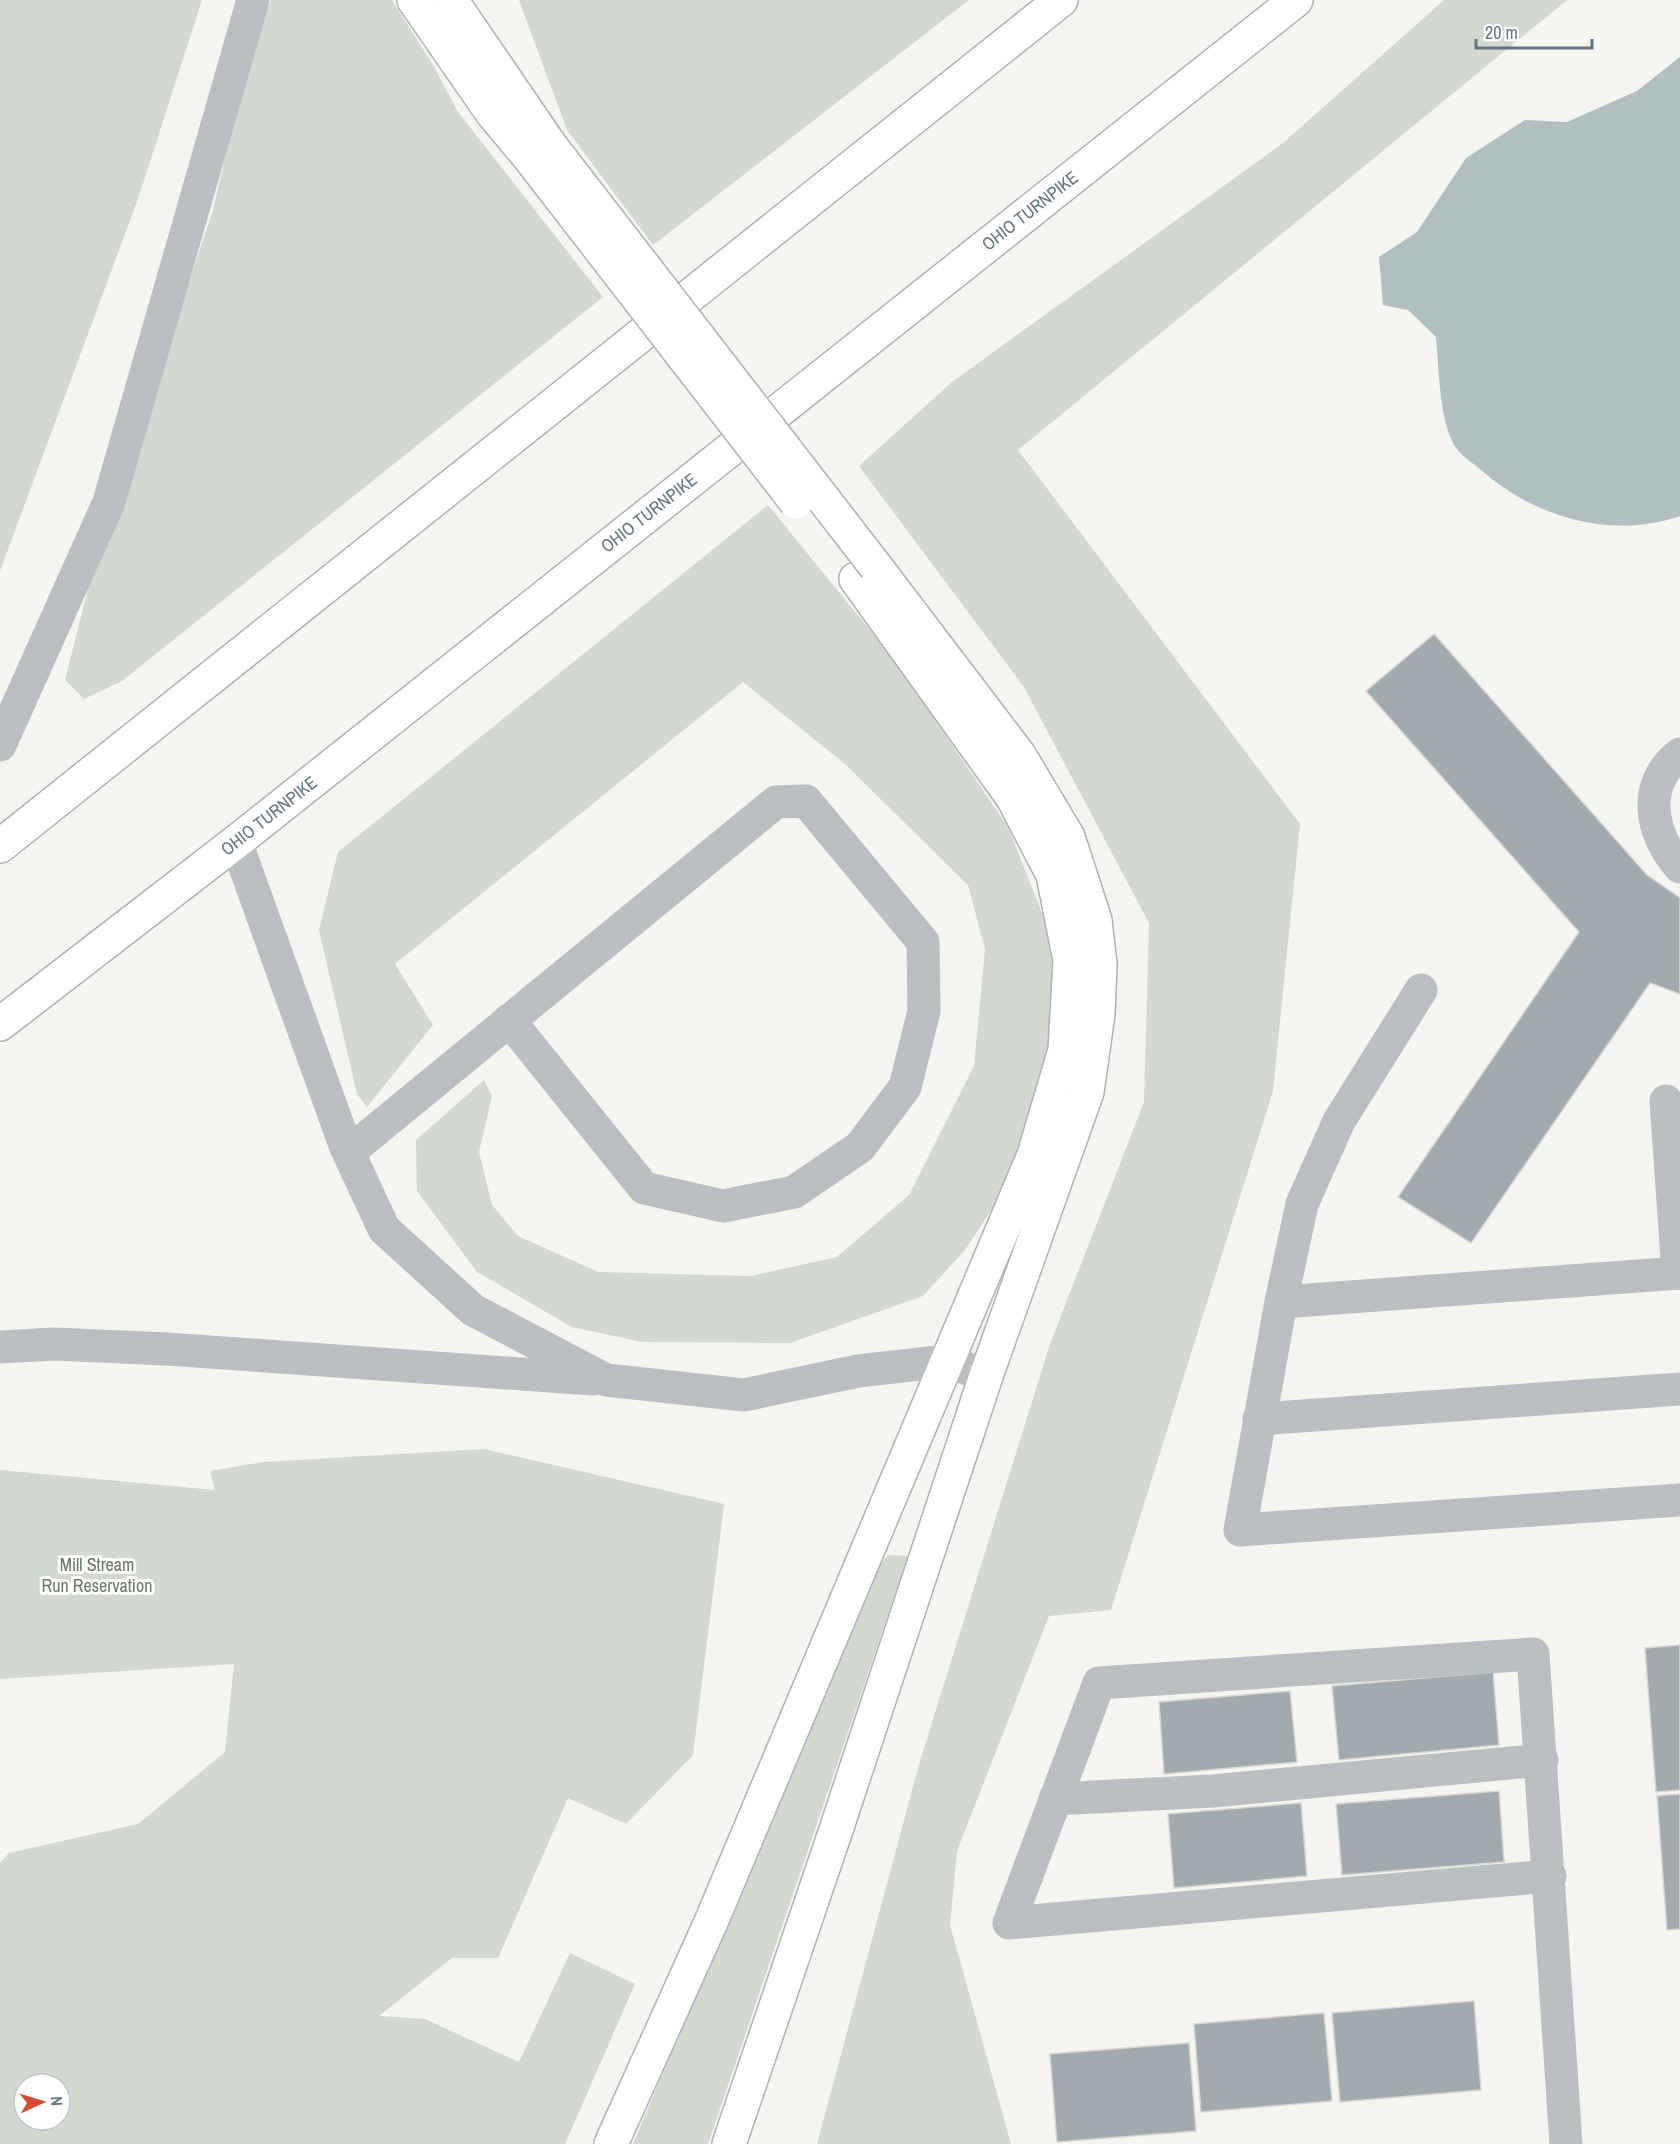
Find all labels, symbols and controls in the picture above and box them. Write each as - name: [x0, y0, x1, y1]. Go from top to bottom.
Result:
- scale bar: [1476, 12, 1592, 50]
- text: 20 m: [1485, 20, 1518, 45]
- street label: OHIO TURNPIKE: [976, 165, 1083, 256]
- street label: OHIO TURNPIKE: [595, 467, 702, 558]
- street label: OHIO TURNPIKE: [215, 770, 322, 861]
- park label: Mill Stream Run Reservation: [42, 1552, 152, 1598]
- north arrow: [12, 2072, 72, 2132]
- text: N: [46, 2095, 68, 2106]

